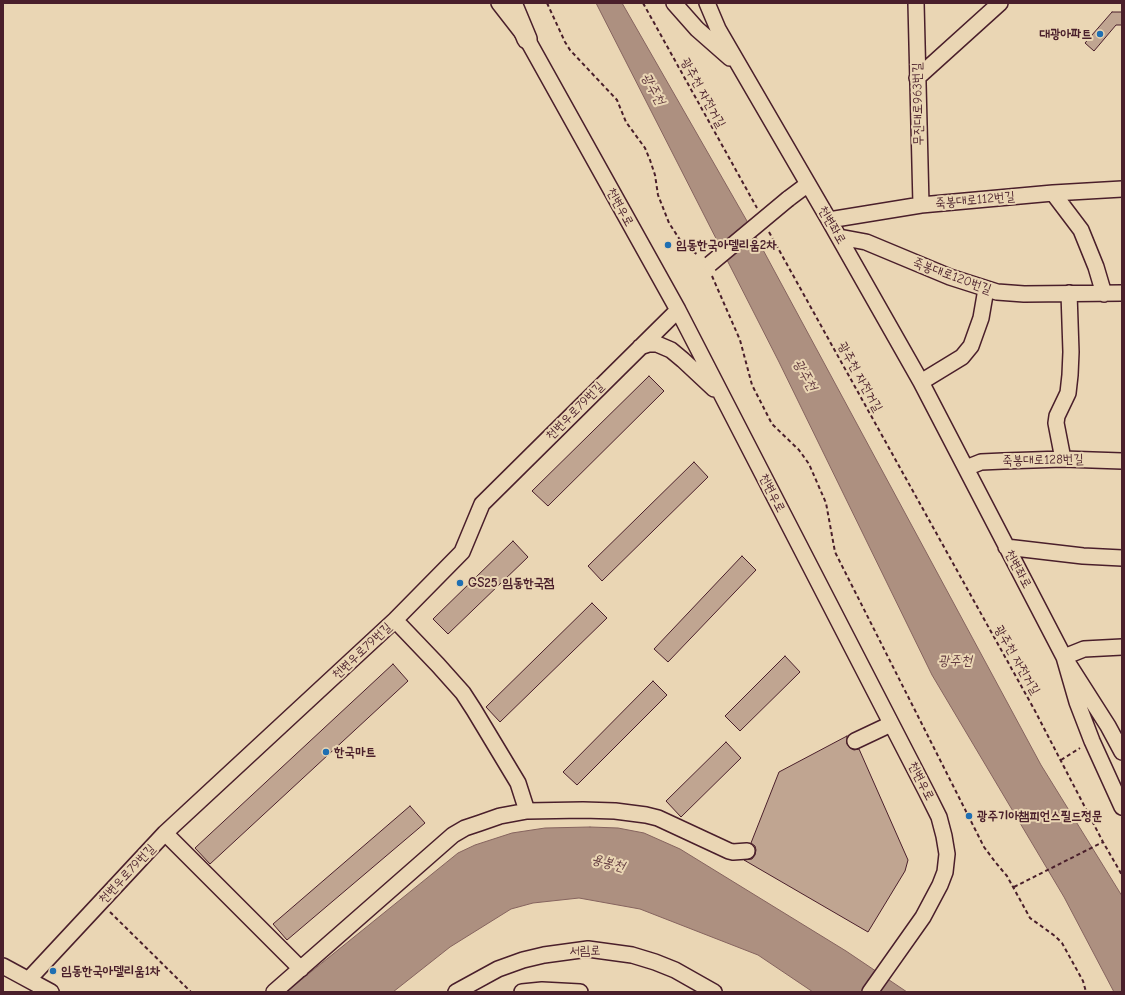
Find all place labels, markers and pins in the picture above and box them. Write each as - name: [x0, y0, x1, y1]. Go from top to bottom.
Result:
- place label: 대광아파트: [1040, 26, 1092, 42]
- marker: 대광아파트: [1095, 29, 1105, 39]
- place label: 임동한국아델리움2차: [676, 237, 777, 253]
- marker: 임동한국아델리움2차: [663, 240, 673, 250]
- place label: GS25 임동한국점: [468, 575, 555, 591]
- marker: GS25 임동한국점: [455, 578, 465, 588]
- place label: 한국마트: [334, 744, 376, 760]
- marker: 한국마트: [321, 747, 331, 757]
- place label: 광주기아챔피언스필드정문: [977, 808, 1103, 824]
- marker: 광주기아챔피언스필드정문: [964, 811, 974, 821]
- place label: 임동한국아델리움1차: [61, 963, 160, 979]
- marker: 임동한국아델리움1차: [48, 966, 58, 976]

